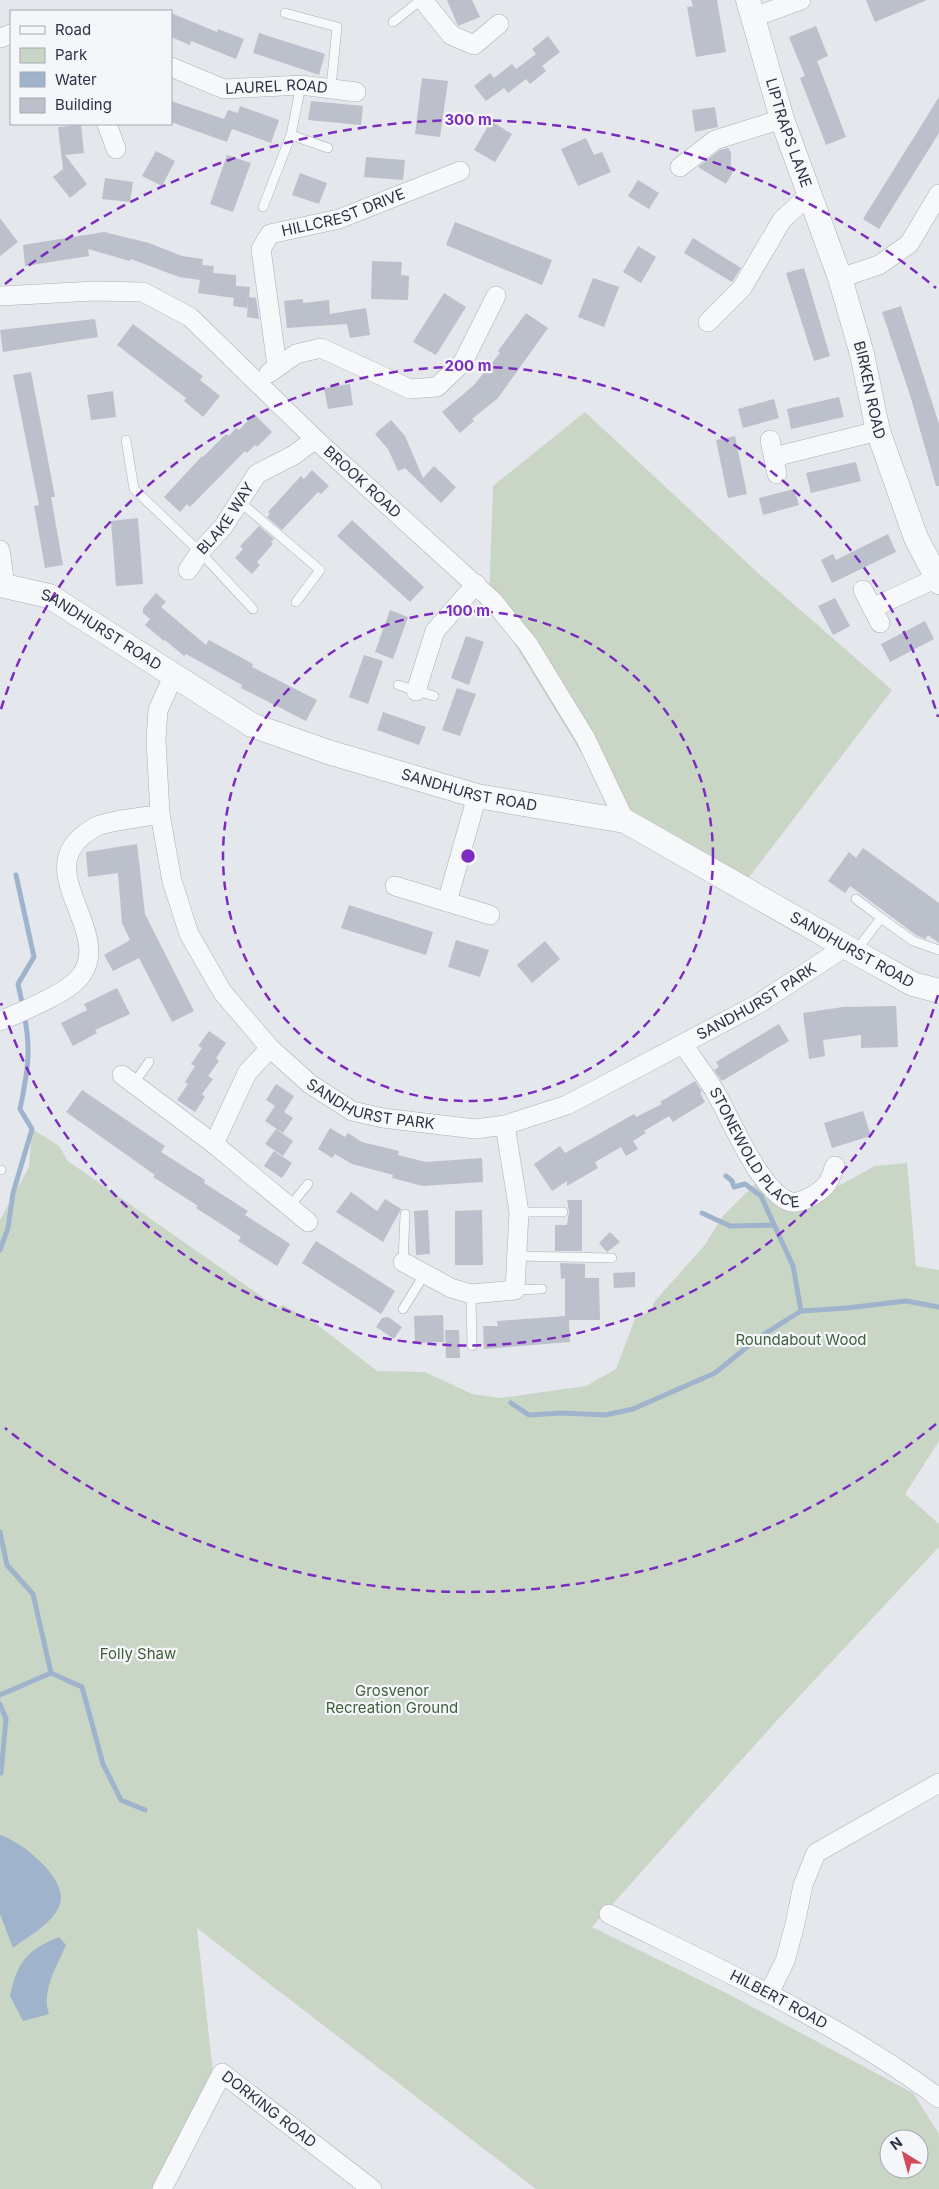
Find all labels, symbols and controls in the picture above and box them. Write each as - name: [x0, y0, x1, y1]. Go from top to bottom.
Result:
- legend: [10, 10, 172, 125]
- text: Road: [55, 20, 91, 39]
- text: Park: [55, 45, 88, 64]
- text: Water: [55, 70, 97, 89]
- street label: LAUREL ROAD: [225, 74, 329, 98]
- street label: LIPTRAPS LANE: [762, 76, 816, 190]
- text: Building: [55, 95, 112, 114]
- text: 300 m: [444, 110, 492, 129]
- street label: HILLCREST DRIVE: [280, 184, 408, 240]
- street label: BIRKEN ROAD: [850, 339, 890, 442]
- text: 200 m: [445, 356, 491, 375]
- street label: BROOK ROAD: [320, 441, 405, 522]
- street label: BLAKE WAY: [192, 479, 258, 558]
- street label: SANDHURST ROAD: [39, 585, 165, 674]
- text: 100 m: [446, 601, 490, 620]
- street label: SANDHURST ROAD: [399, 764, 539, 815]
- centre of rings: [459, 847, 477, 865]
- street label: SANDHURST ROAD: [787, 907, 918, 992]
- street label: SANDHURST PARK: [693, 958, 820, 1044]
- street label: SANDHURST PARK: [303, 1074, 436, 1133]
- street label: STONEWOLD PLACE: [705, 1083, 800, 1211]
- park label: Roundabout Wood: [735, 1330, 867, 1349]
- park label: Folly Shaw: [100, 1644, 176, 1663]
- park label: Grosvenor Recreation Ground: [326, 1681, 458, 1717]
- street label: HILBERT ROAD: [727, 1965, 831, 2033]
- street label: DORKING ROAD: [218, 2066, 320, 2152]
- north arrow: [879, 2129, 929, 2179]
- text: N: [886, 2133, 905, 2153]

